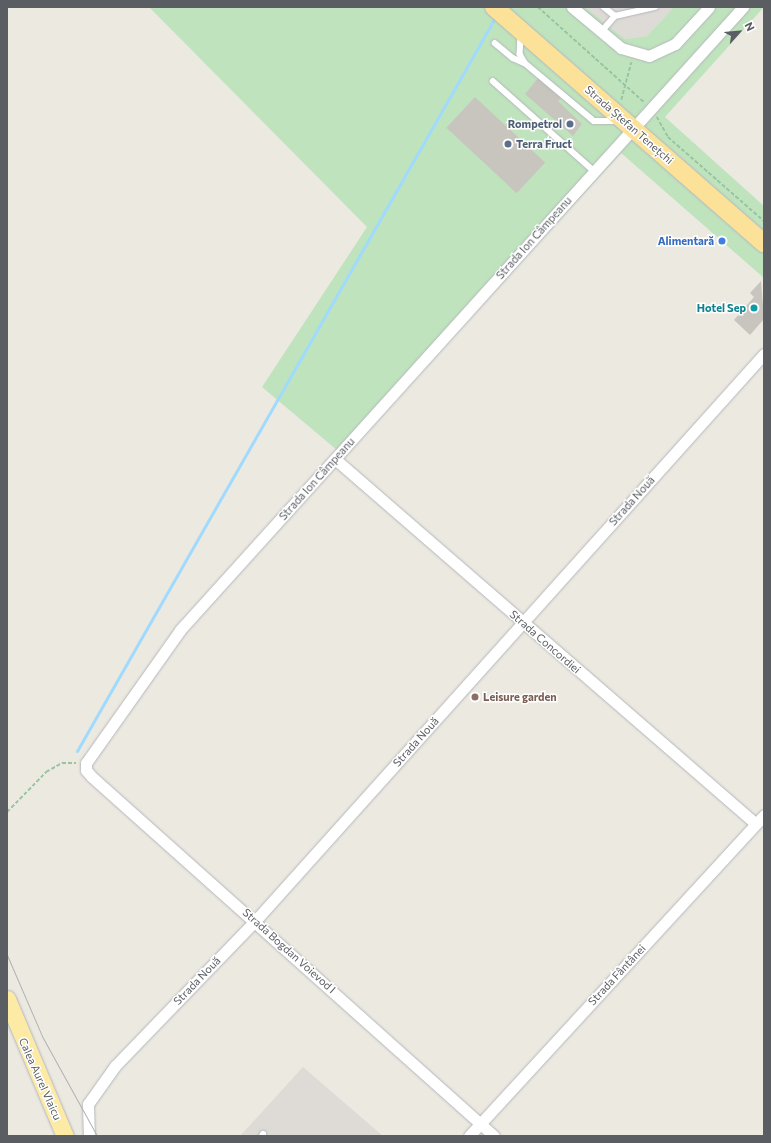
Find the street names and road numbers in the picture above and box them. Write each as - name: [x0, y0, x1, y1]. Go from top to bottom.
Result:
- street label: Strada Ștefan Tenețchi: [582, 83, 676, 167]
- street label: Strada Ion Câmpeanu: [493, 194, 575, 282]
- street label: Strada Ion Câmpeanu: [276, 435, 358, 523]
- street label: Strada Nouă: [606, 474, 658, 528]
- street label: Strada Concordiei: [507, 608, 583, 676]
- street label: Strada Nouă: [390, 715, 442, 769]
- street label: Strada Bogdan Voievod I: [240, 906, 338, 996]
- street label: Strada Fântânei: [585, 942, 649, 1008]
- street label: Strada Nouă: [171, 954, 223, 1008]
- street label: Calea Aurel Vlaicu: [16, 1036, 64, 1122]

